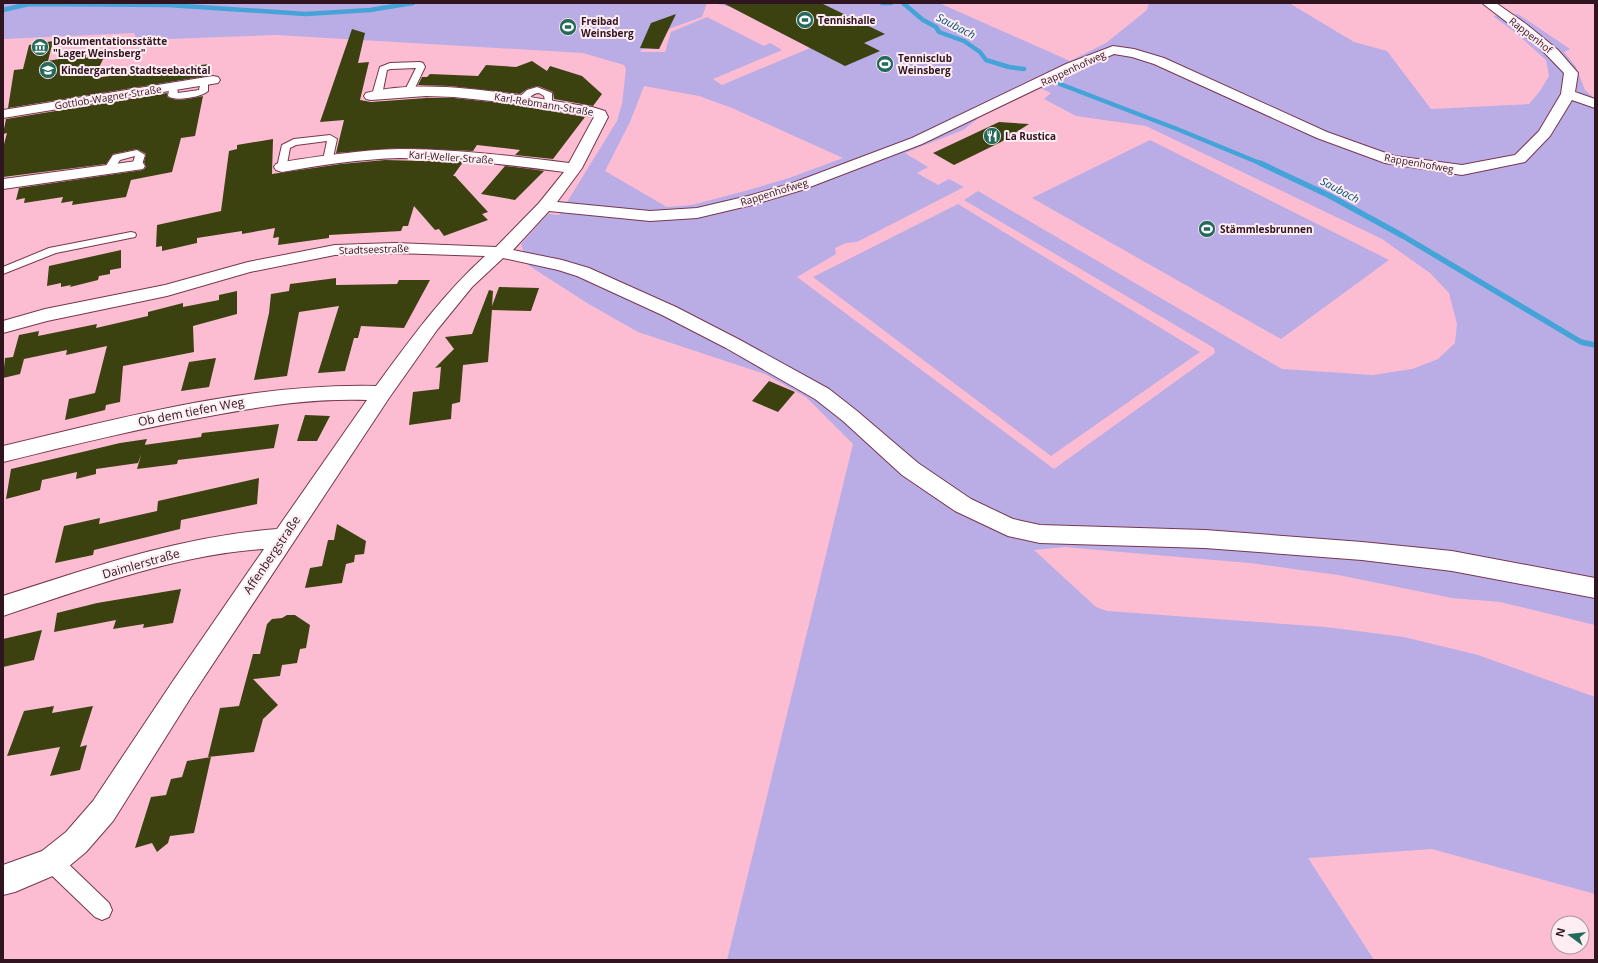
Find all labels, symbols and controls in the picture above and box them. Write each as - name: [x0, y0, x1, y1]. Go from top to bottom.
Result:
- water label: Saubach: [934, 9, 978, 42]
- sports icon: Tennishalle: [795, 10, 815, 30]
- place label: Tennishalle: [818, 13, 876, 27]
- place label: Freibad Weinsberg: [581, 14, 634, 40]
- street label: Rappenhof: [1507, 14, 1556, 57]
- sports icon: Freibad Weinsberg: [558, 17, 578, 37]
- place label: Dokumentationsstätte "Lager Weinsberg": [53, 34, 167, 60]
- museum icon: Dokumentationsstätte "Lager Weinsberg": [30, 37, 50, 57]
- street label: Rappenhofweg: [1038, 47, 1108, 89]
- place label: Tennisclub Weinsberg: [898, 51, 952, 77]
- sports icon: Tennisclub Weinsberg: [875, 54, 895, 74]
- school or university icon: Kindergarten Stadtseebachtal: [38, 60, 58, 80]
- place label: Kindergarten Stadtseebachtal: [61, 63, 211, 77]
- street label: Gottlob-Wagner-Straße: [54, 82, 163, 112]
- street label: Karl-Rebmann-Straße: [493, 89, 595, 119]
- restaurant icon: La Rustica: [982, 126, 1002, 146]
- place label: La Rustica: [1005, 129, 1056, 143]
- street label: Karl-Weller-Straße: [408, 147, 494, 167]
- street label: Rappenhofweg: [1383, 150, 1455, 176]
- water label: Saubach: [1318, 173, 1362, 206]
- street label: Rappenhofweg: [738, 175, 810, 209]
- sports icon: Stämmlesbrunnen: [1197, 219, 1217, 239]
- place label: Stämmlesbrunnen: [1220, 222, 1313, 236]
- street label: Stadtseestraße: [339, 241, 410, 257]
- street label: Ob dem tiefen Weg: [136, 393, 246, 430]
- street label: Affenbergstraße: [239, 512, 304, 597]
- street label: Daimlerstraße: [100, 544, 182, 583]
- north arrow: [1550, 915, 1590, 955]
- text: N: [1551, 926, 1568, 939]

